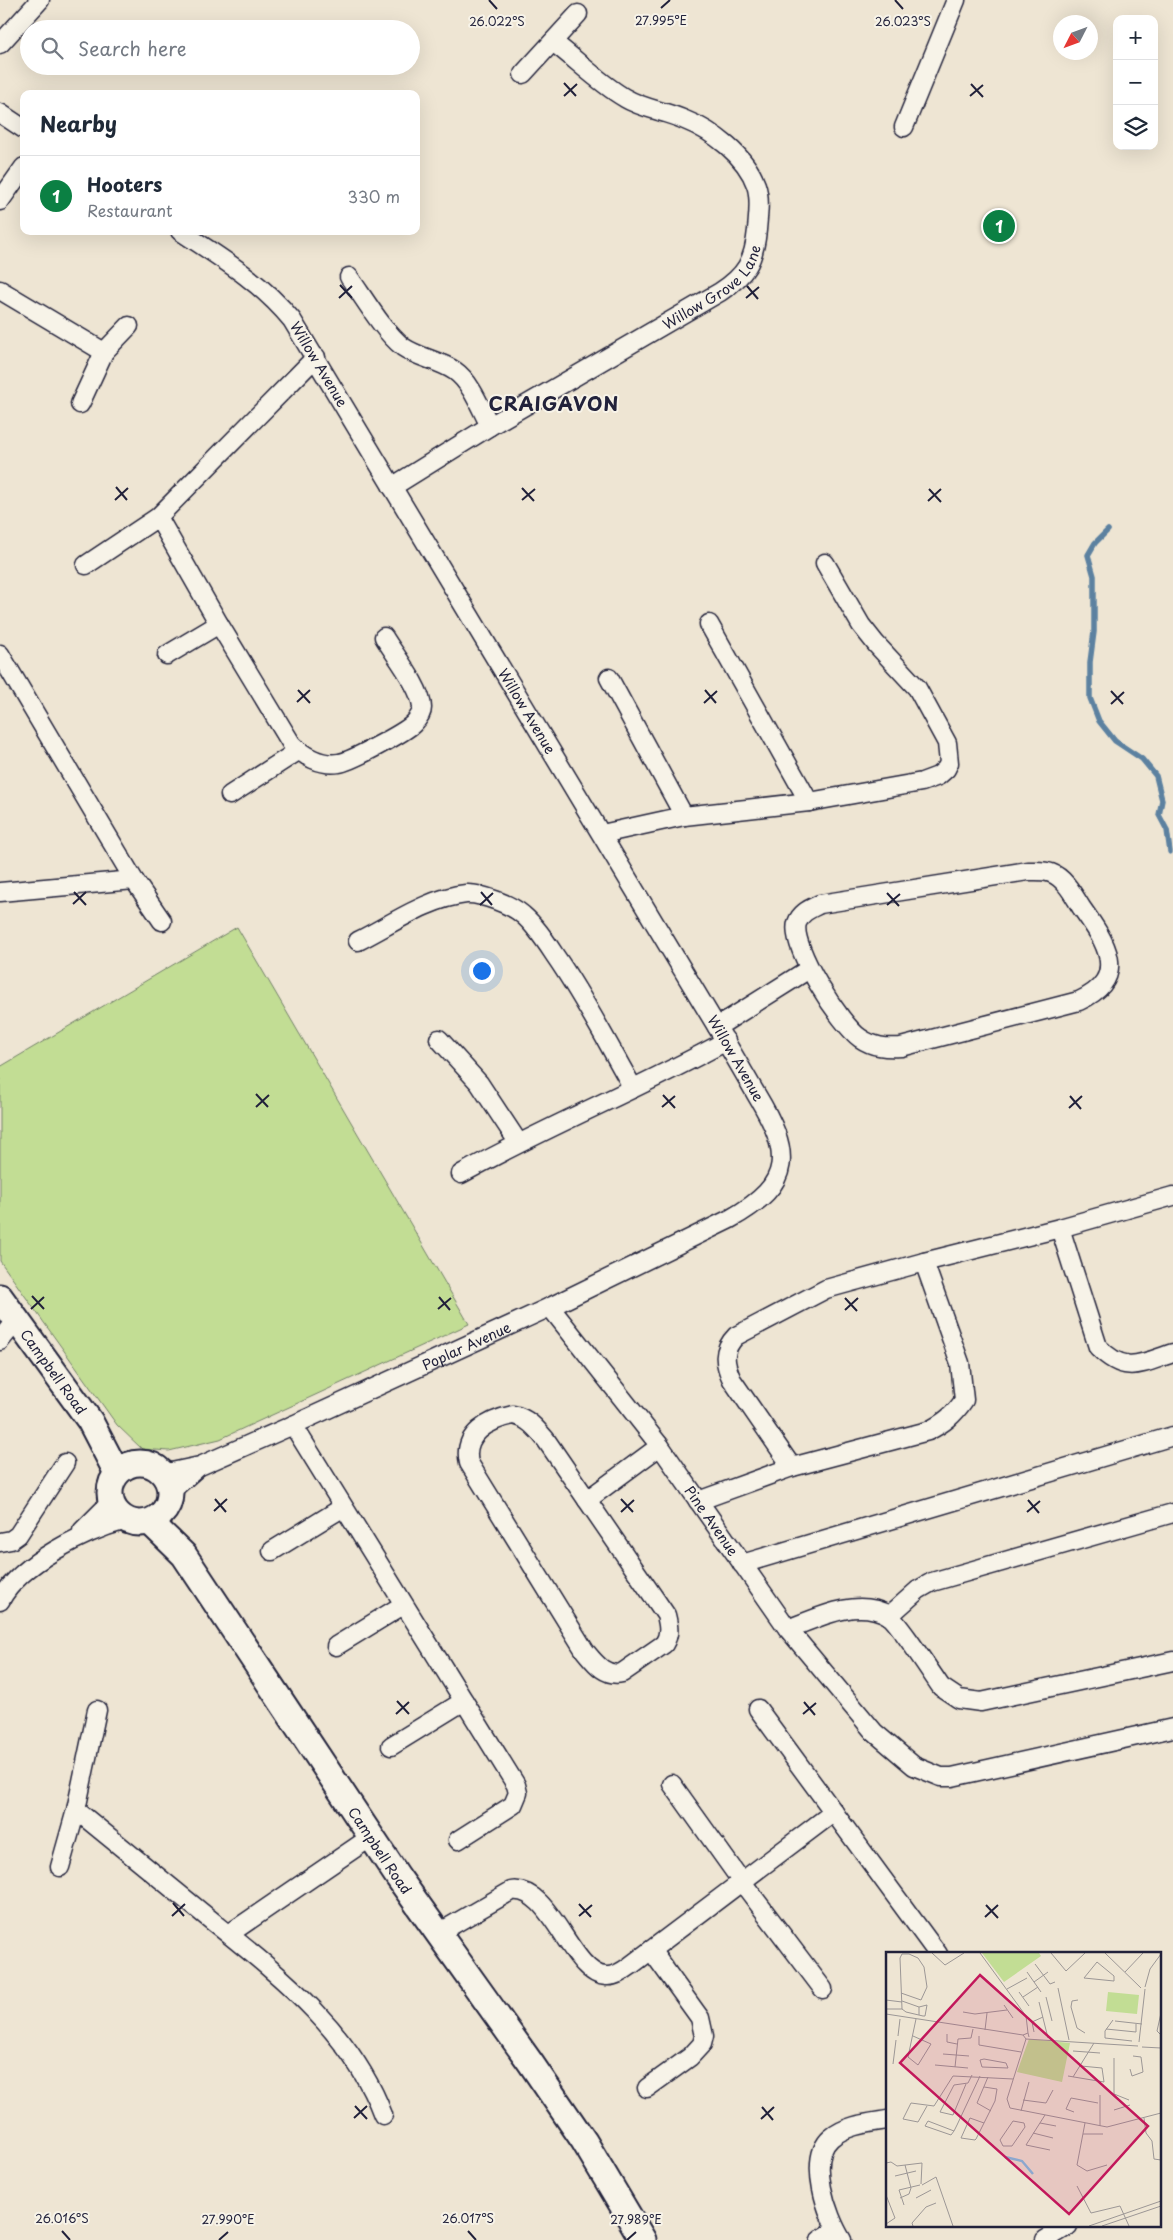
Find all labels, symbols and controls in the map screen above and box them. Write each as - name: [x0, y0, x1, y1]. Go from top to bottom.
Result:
- text: 27.995°E: [635, 11, 687, 29]
- text: 26.022°S: [469, 12, 525, 30]
- text: 26.023°S: [875, 12, 931, 30]
- north arrow: [1053, 15, 1098, 60]
- map controls: [1113, 15, 1158, 150]
- button: +: [1113, 15, 1158, 60]
- search box: [20, 20, 420, 75]
- icon: search: [38, 34, 66, 62]
- text: Search here: [78, 34, 187, 62]
- button: −: [1113, 60, 1158, 105]
- button: layers: [1113, 105, 1158, 150]
- text: Nearby: [40, 107, 117, 139]
- text: Hooters: [87, 170, 162, 198]
- text: 1: [52, 184, 60, 208]
- text: 330 m: [347, 184, 400, 208]
- text: Restaurant: [87, 198, 173, 222]
- pin: 1: [983, 207, 1015, 245]
- street label: Willow Grove Lane: [658, 243, 765, 334]
- street label: Willow Avenue: [285, 317, 353, 411]
- district label: CRAIGAVON: [489, 389, 619, 417]
- street label: Willow Avenue: [493, 664, 561, 758]
- your location: [469, 958, 495, 984]
- street label: Willow Avenue: [703, 1011, 769, 1105]
- street label: Poplar Avenue: [418, 1316, 514, 1375]
- street label: Campbell Road: [16, 1324, 92, 1418]
- street label: Pine Avenue: [680, 1481, 744, 1560]
- street label: Campbell Road: [344, 1802, 417, 1898]
- inset map: [886, 1952, 1160, 2228]
- text: 26.016°S: [35, 2209, 89, 2227]
- text: 26.017°S: [442, 2209, 494, 2227]
- text: 27.990°E: [201, 2210, 255, 2228]
- text: 27.989°E: [610, 2210, 662, 2228]

